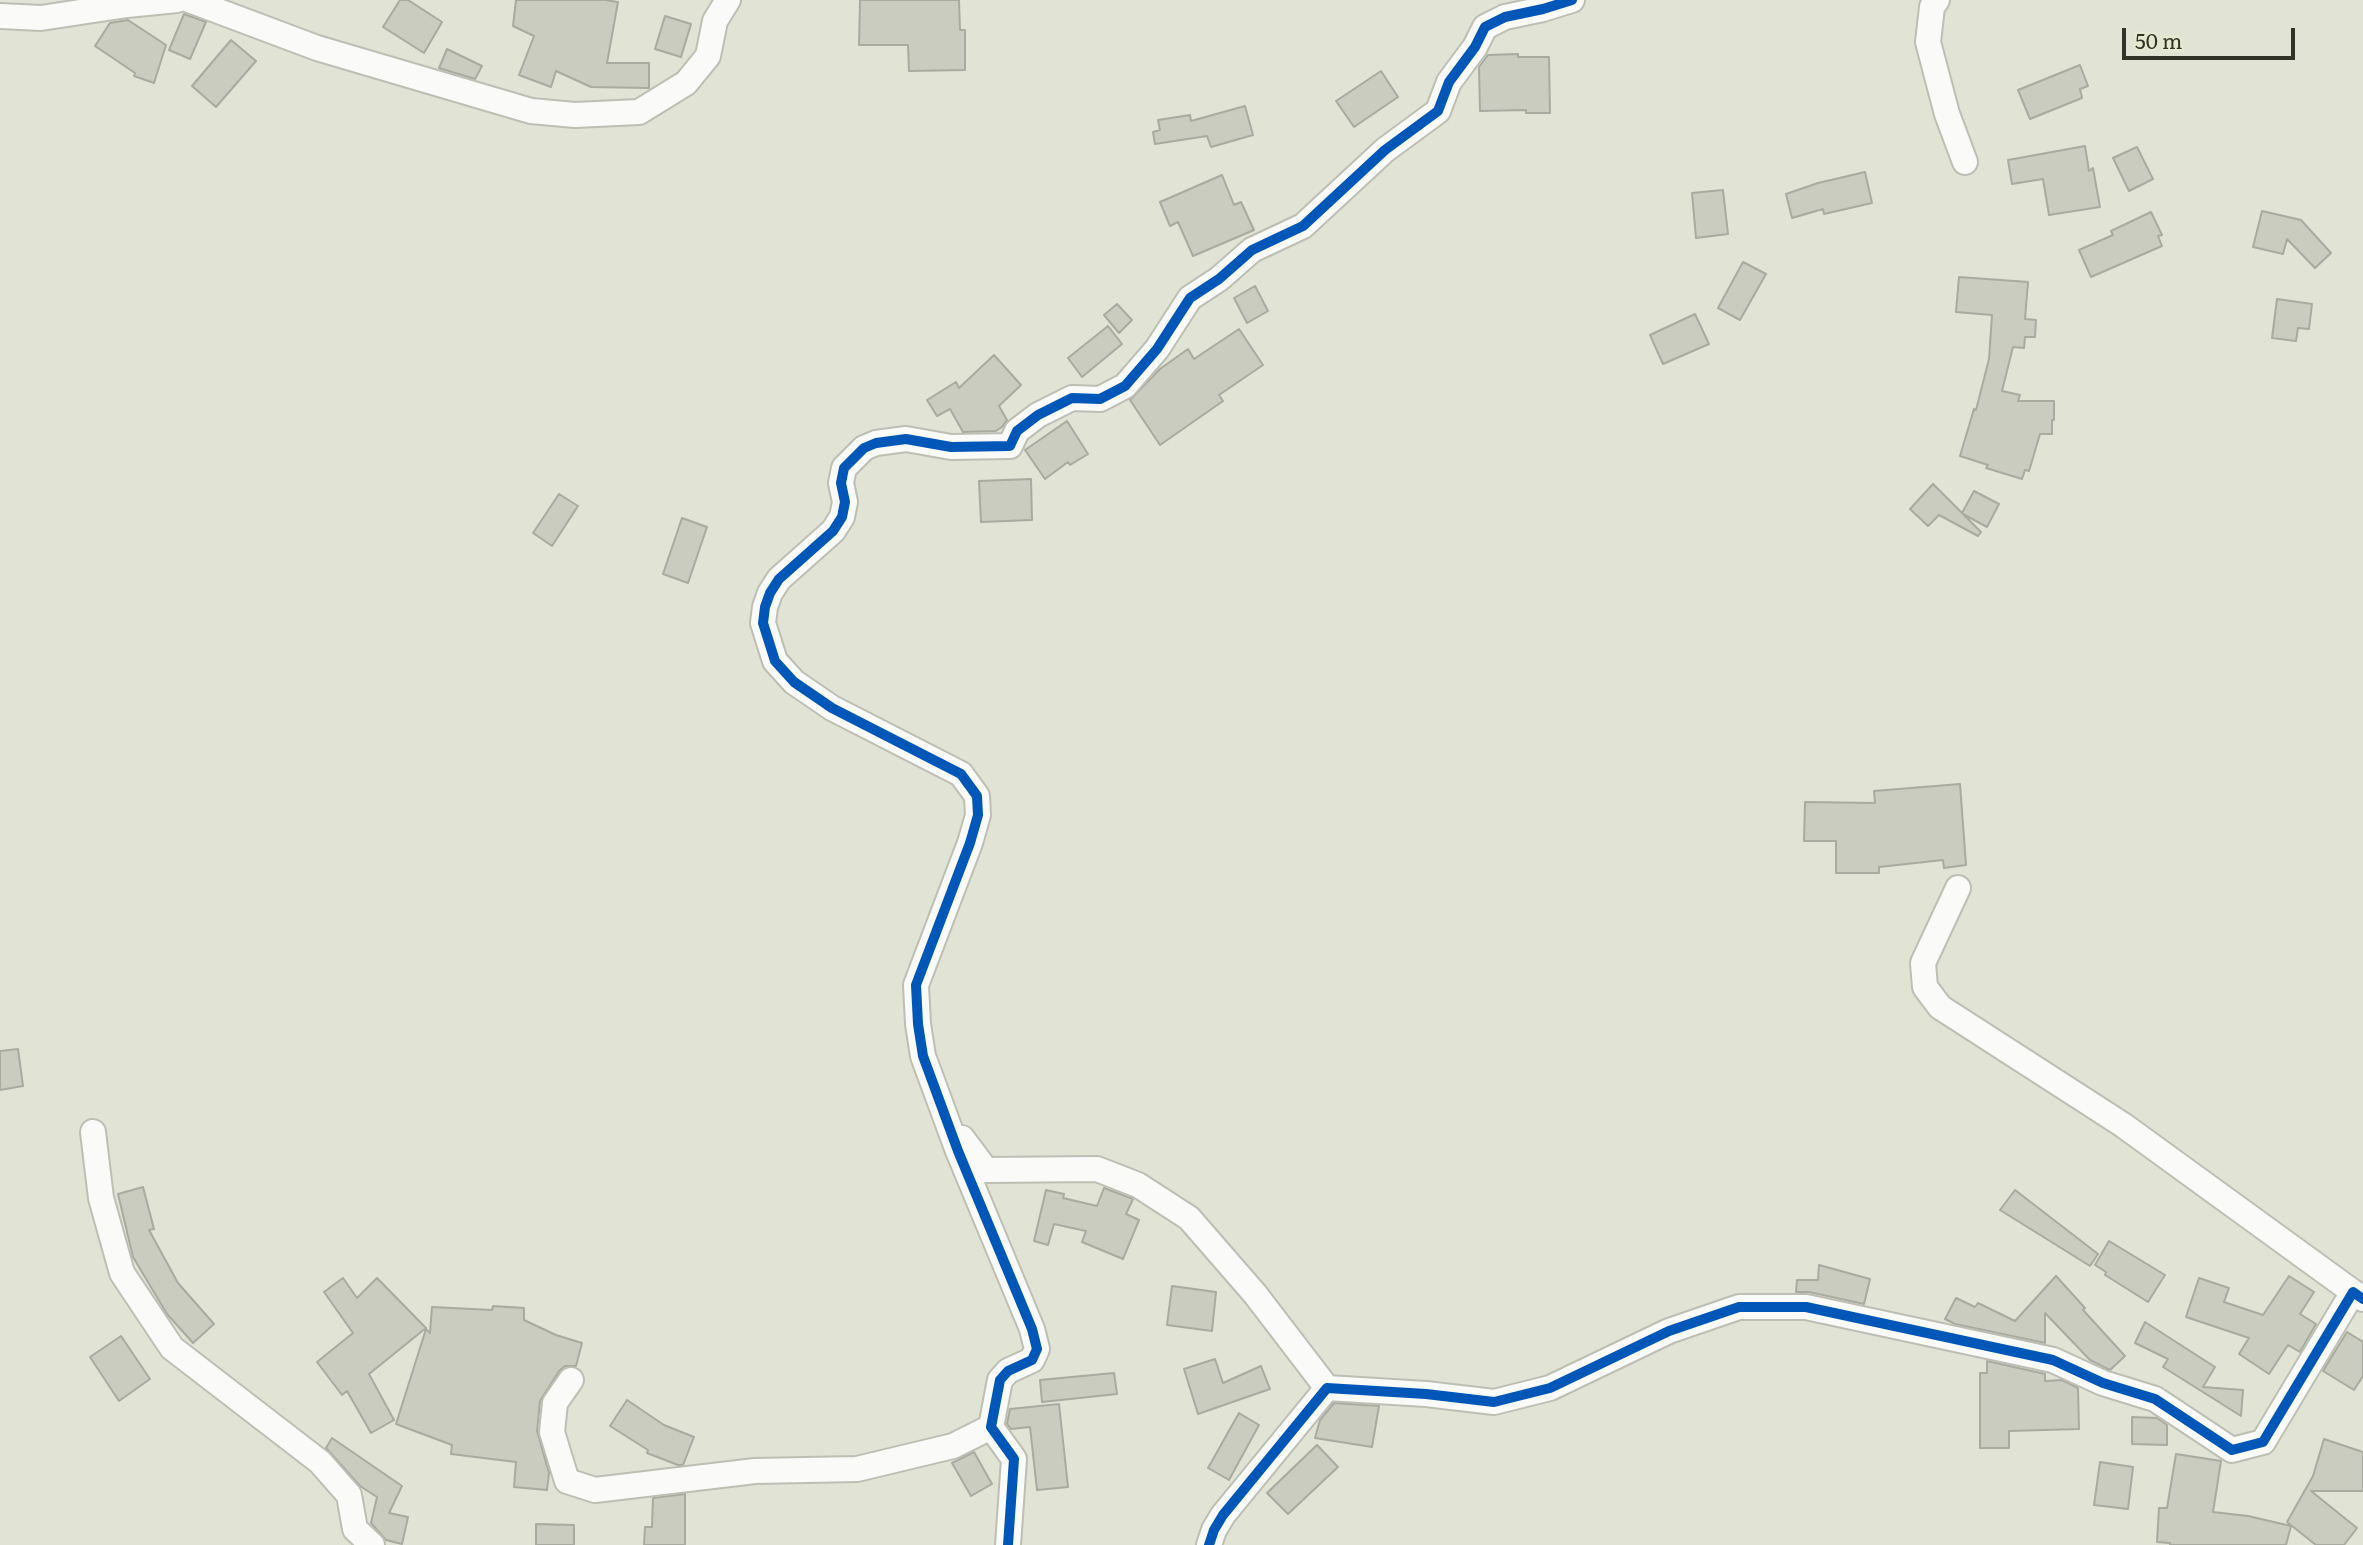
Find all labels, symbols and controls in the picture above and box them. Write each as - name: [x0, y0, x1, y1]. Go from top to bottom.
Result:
- scale bar: [2125, 14, 2298, 58]
- text: 50 m: [2135, 24, 2182, 55]

